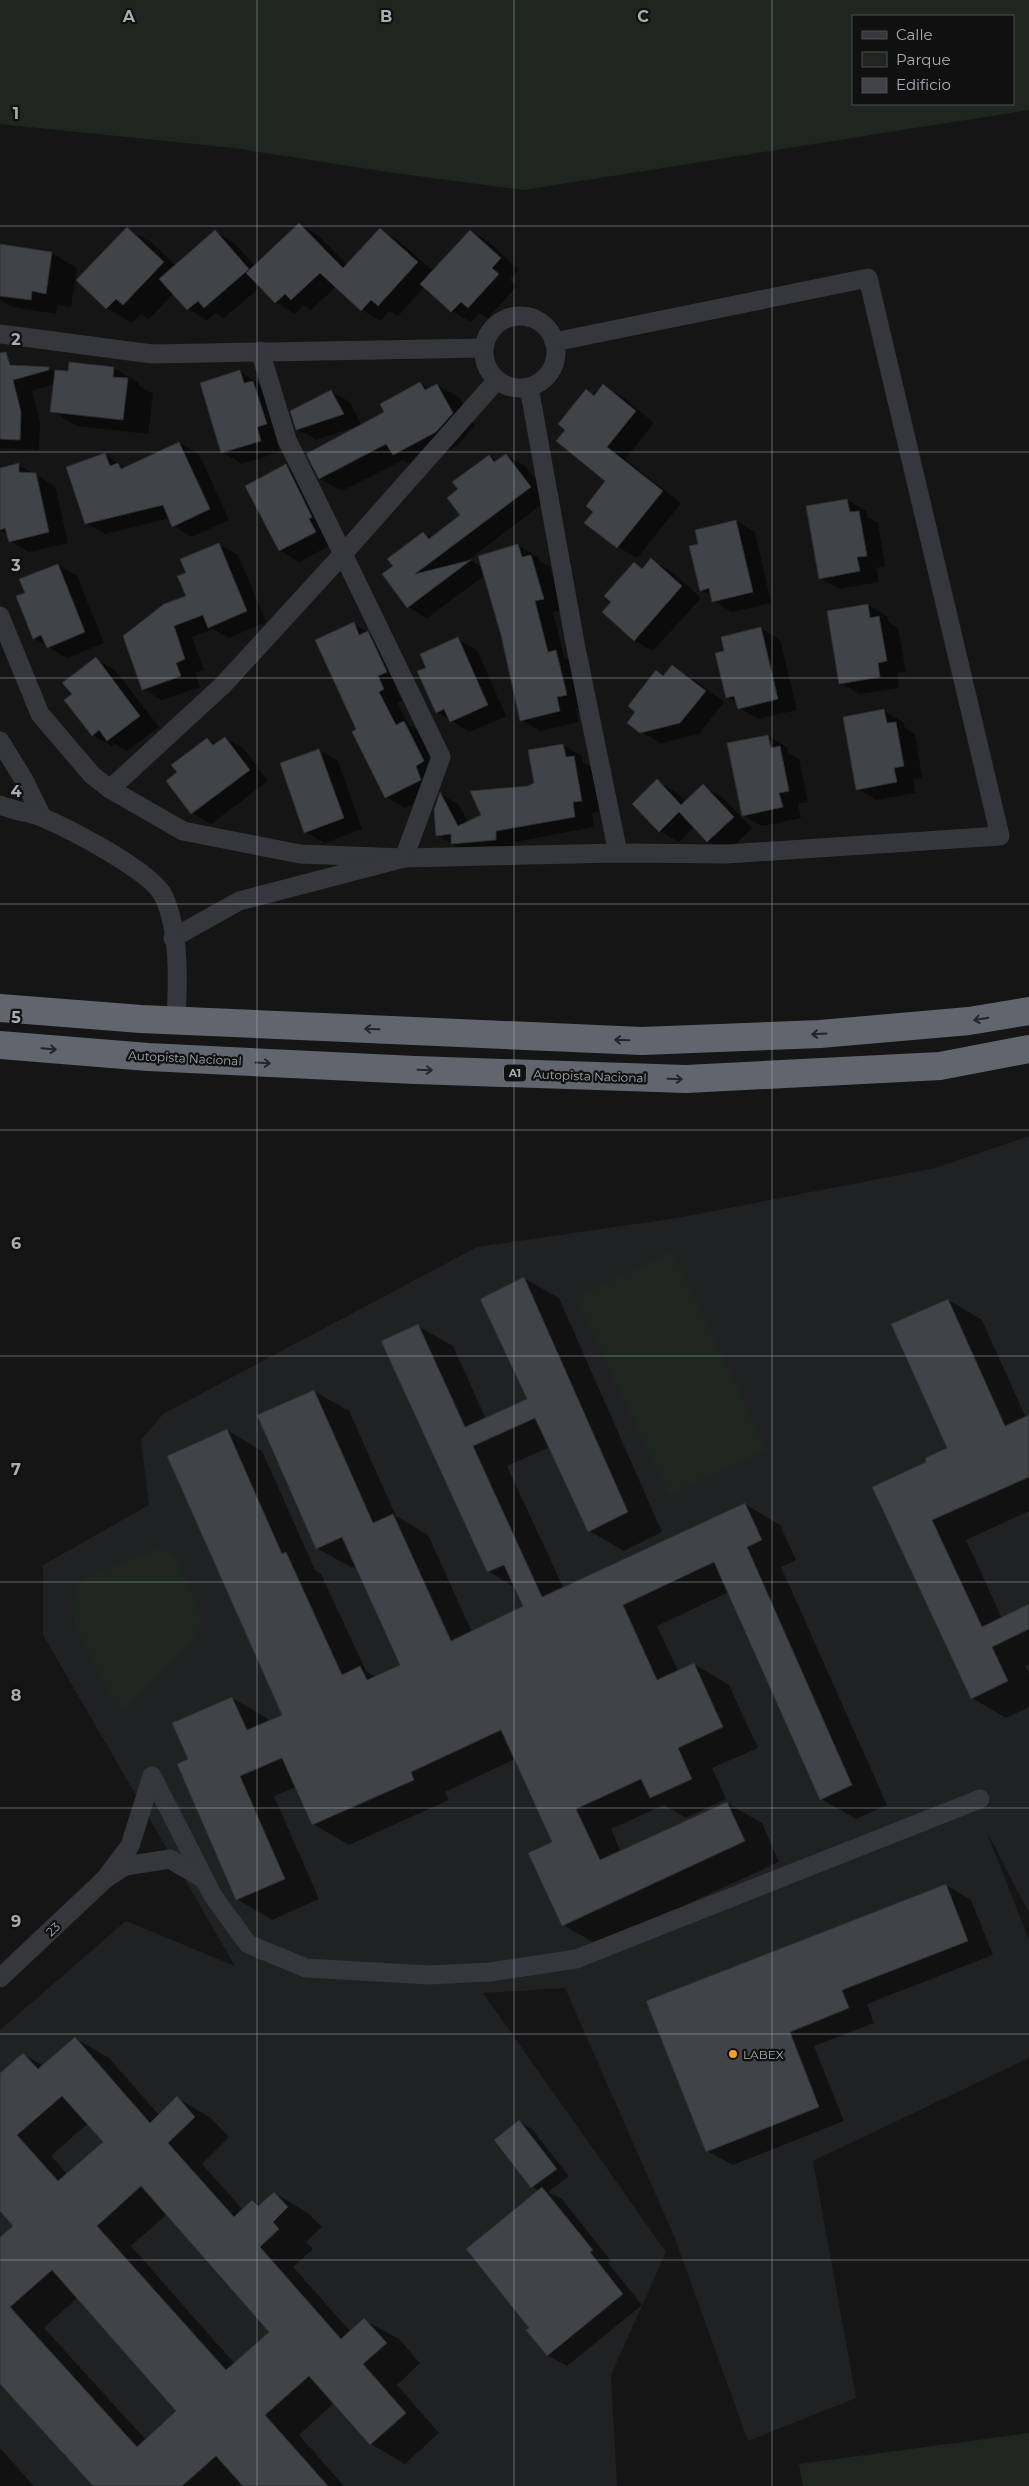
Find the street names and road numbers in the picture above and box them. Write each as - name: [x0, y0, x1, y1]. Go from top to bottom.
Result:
- street label: Autopista Nacional: [128, 1048, 242, 1068]
- road number: A1: [504, 1064, 526, 1082]
- street label: Autopista Nacional: [533, 1067, 647, 1085]
- street label: 23: [43, 1919, 63, 1939]

